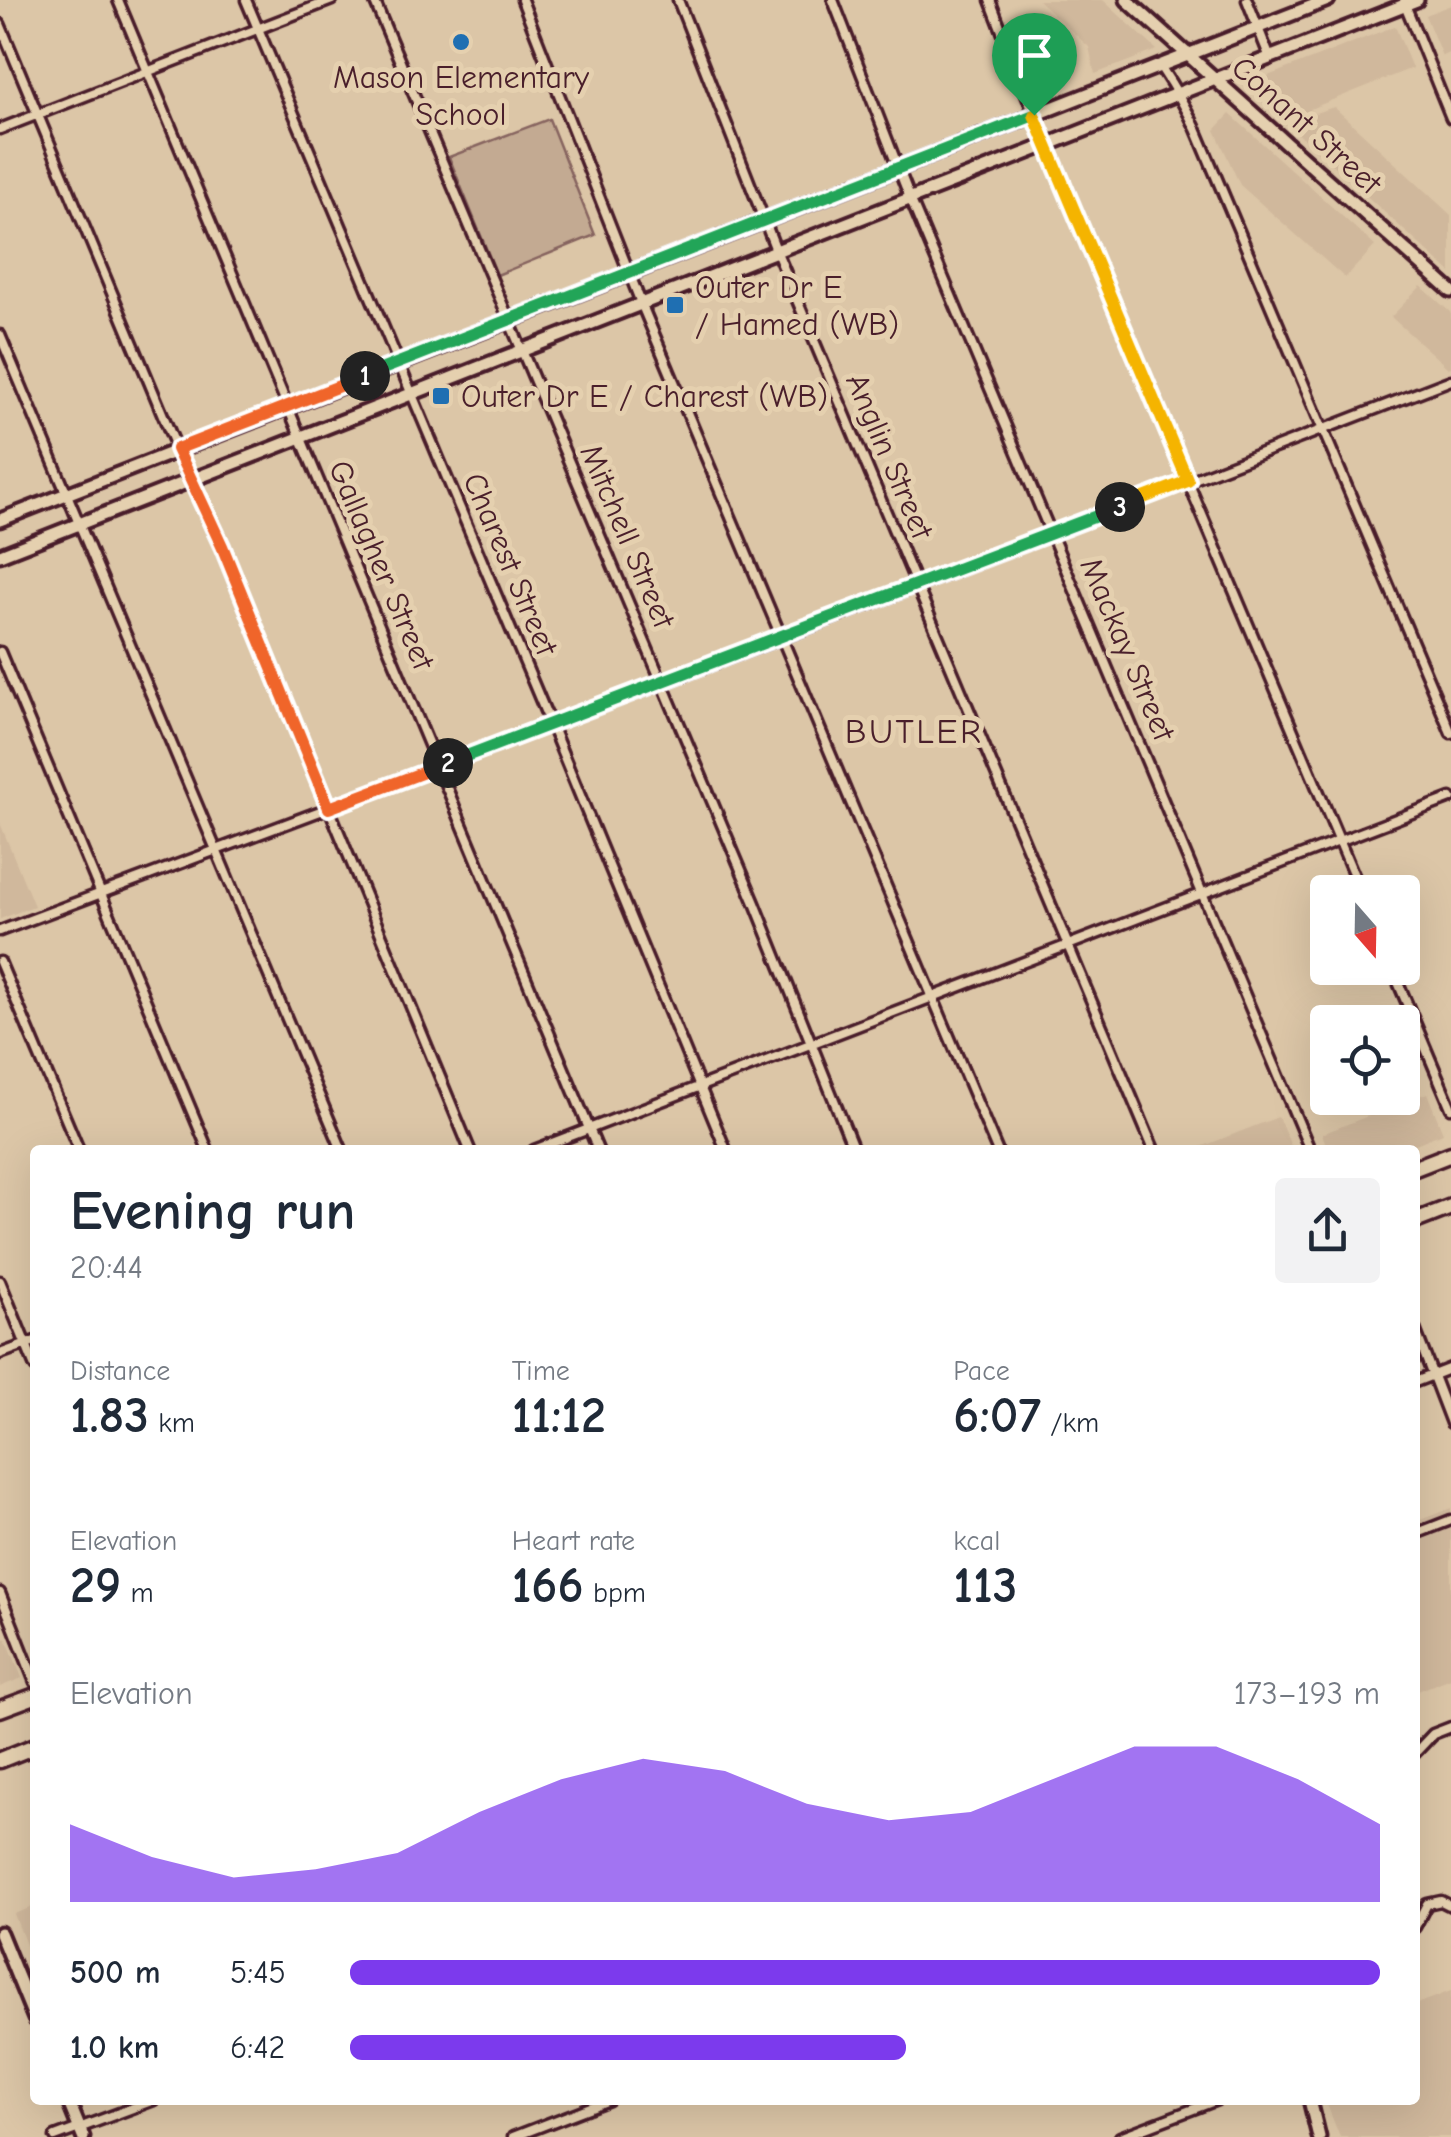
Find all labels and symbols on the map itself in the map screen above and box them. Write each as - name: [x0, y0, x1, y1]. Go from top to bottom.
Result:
- pin: [992, 13, 1077, 116]
- marker: Mason Elementary School: [450, 31, 472, 53]
- street label: Conant Street: [1224, 49, 1390, 203]
- place label: Mason Elementary School: [333, 59, 590, 133]
- place label: Outer Dr E / Hamed (WB): [695, 269, 899, 343]
- marker: Outer Dr E / Hamed (WB): [664, 294, 686, 316]
- pin: 1: [340, 351, 390, 401]
- street label: Anglin Street: [838, 368, 941, 545]
- place label: Outer Dr E / Charest (WB): [461, 378, 828, 415]
- marker: Outer Dr E / Charest (WB): [430, 385, 452, 407]
- street label: Mitchell Street: [572, 439, 683, 634]
- street label: Gallagher Street: [321, 455, 443, 676]
- street label: Charest Street: [455, 467, 566, 662]
- pin: 3: [1095, 482, 1145, 532]
- street label: Mackay Street: [1072, 552, 1183, 747]
- district label: BUTLER: [845, 711, 983, 752]
- pin: 2: [423, 738, 473, 788]
- north arrow: [1310, 875, 1420, 985]

